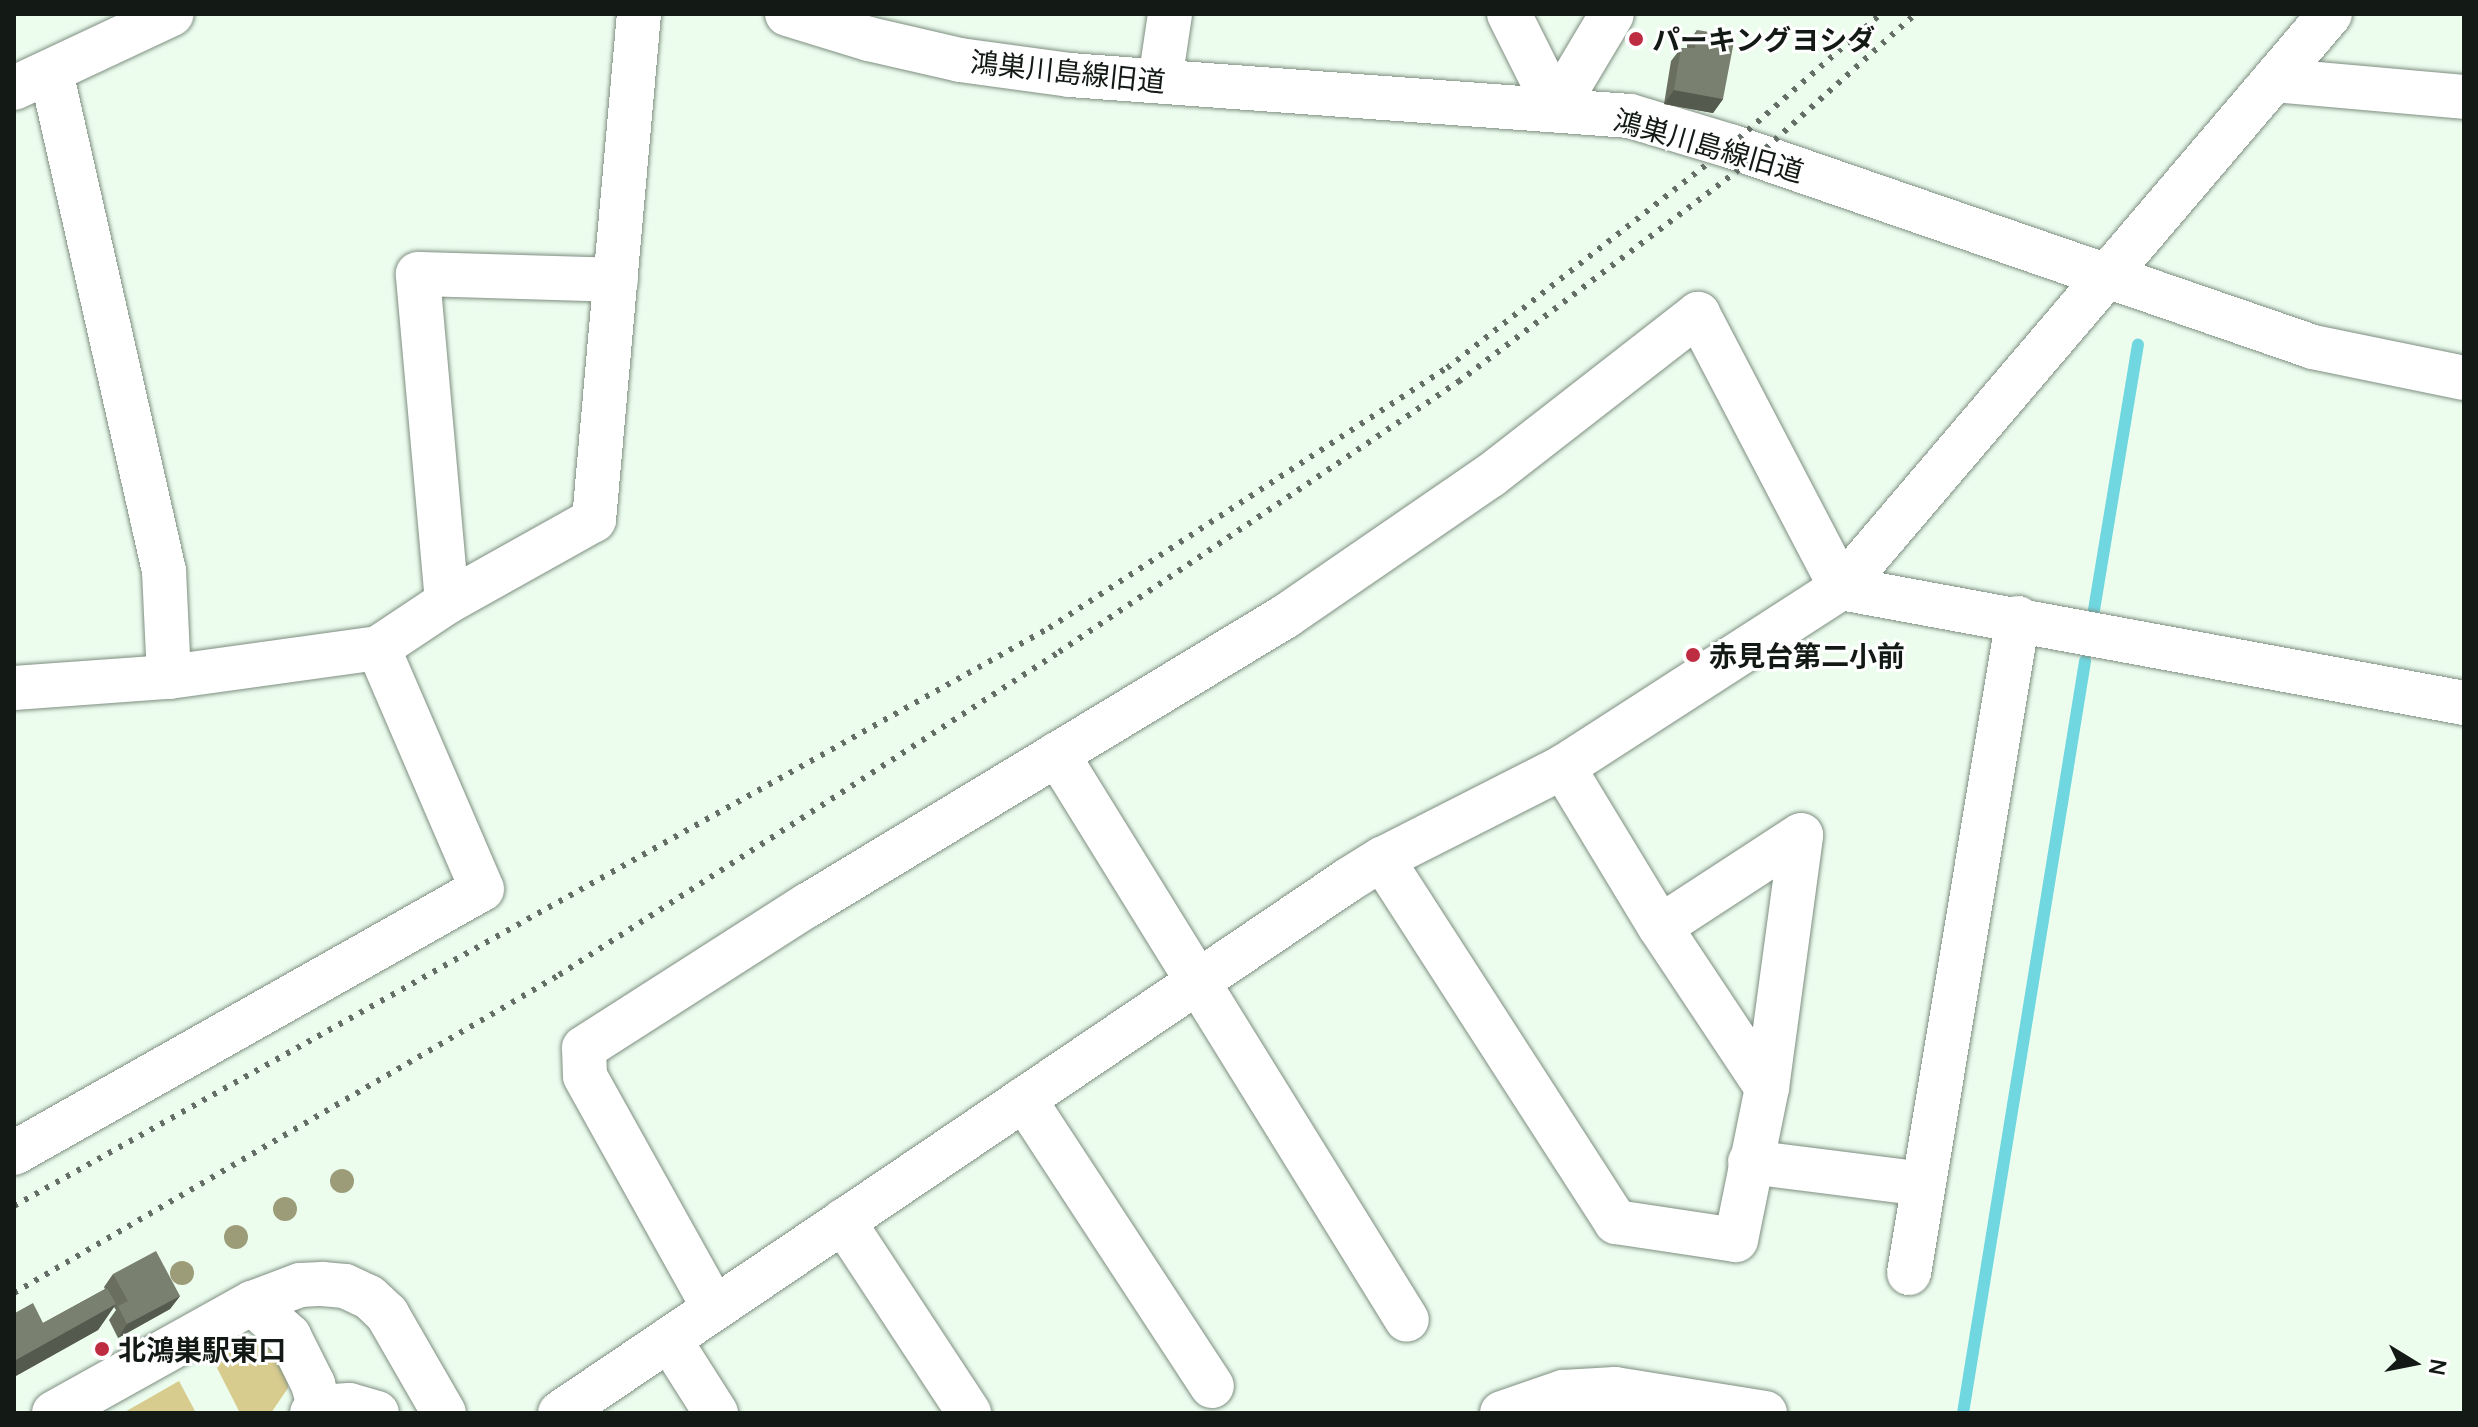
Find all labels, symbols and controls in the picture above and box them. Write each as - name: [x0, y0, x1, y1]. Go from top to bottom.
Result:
- place label: パーキングヨシダ: [1652, 22, 1876, 56]
- marker: パーキングヨシダ: [1627, 30, 1645, 48]
- street label: 鴻巣川島線旧道: [969, 44, 1167, 98]
- street label: 鴻巣川島線旧道: [1610, 102, 1808, 188]
- place label: 赤見台第二小前: [1709, 638, 1905, 672]
- marker: 赤見台第二小前: [1684, 646, 1702, 664]
- north arrow: [2374, 1323, 2454, 1403]
- place label: 北鴻巣駅東口: [118, 1332, 286, 1366]
- marker: 北鴻巣駅東口: [93, 1340, 111, 1358]
- text: N: [2421, 1357, 2454, 1378]

